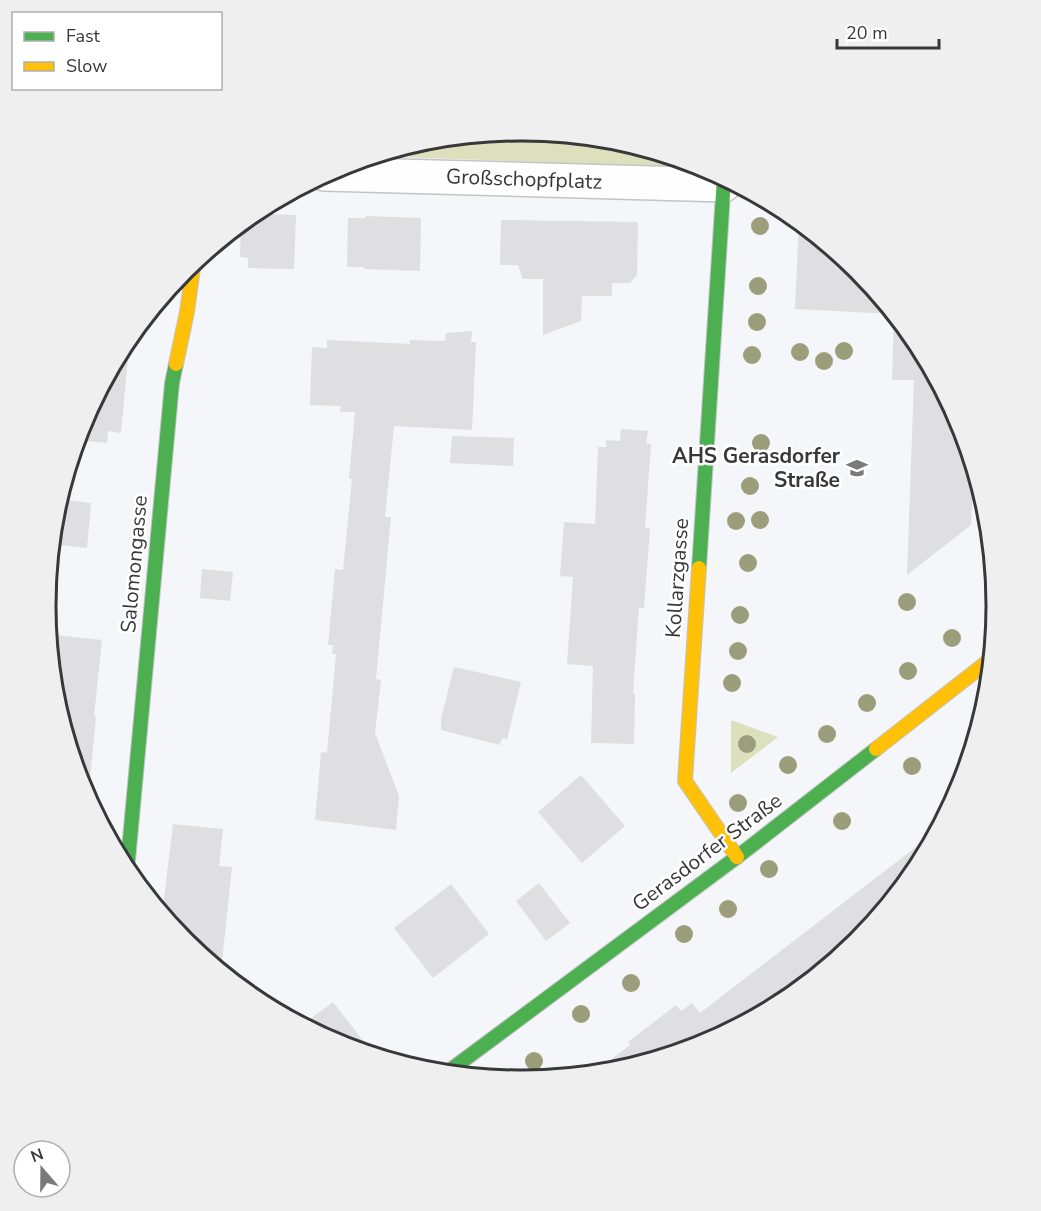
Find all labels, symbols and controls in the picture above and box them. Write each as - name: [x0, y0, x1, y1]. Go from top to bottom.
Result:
- legend: [12, 12, 222, 90]
- scale bar: [837, 12, 939, 50]
- text: 20 m: [846, 21, 888, 45]
- text: Fast: [66, 24, 101, 48]
- text: Slow: [66, 54, 107, 78]
- street label: Großschopfplatz: [445, 162, 603, 196]
- place label: AHS Gerasdorfer Straße: [672, 442, 841, 494]
- school or university icon: AHS Gerasdorfer Straße: [845, 456, 869, 480]
- street label: Salomongasse: [114, 494, 154, 634]
- street label: Kollarzgasse: [659, 517, 695, 639]
- street label: Gerasdorfer Straße: [626, 786, 788, 918]
- north arrow: [12, 1139, 72, 1199]
- text: N: [28, 1143, 47, 1168]

